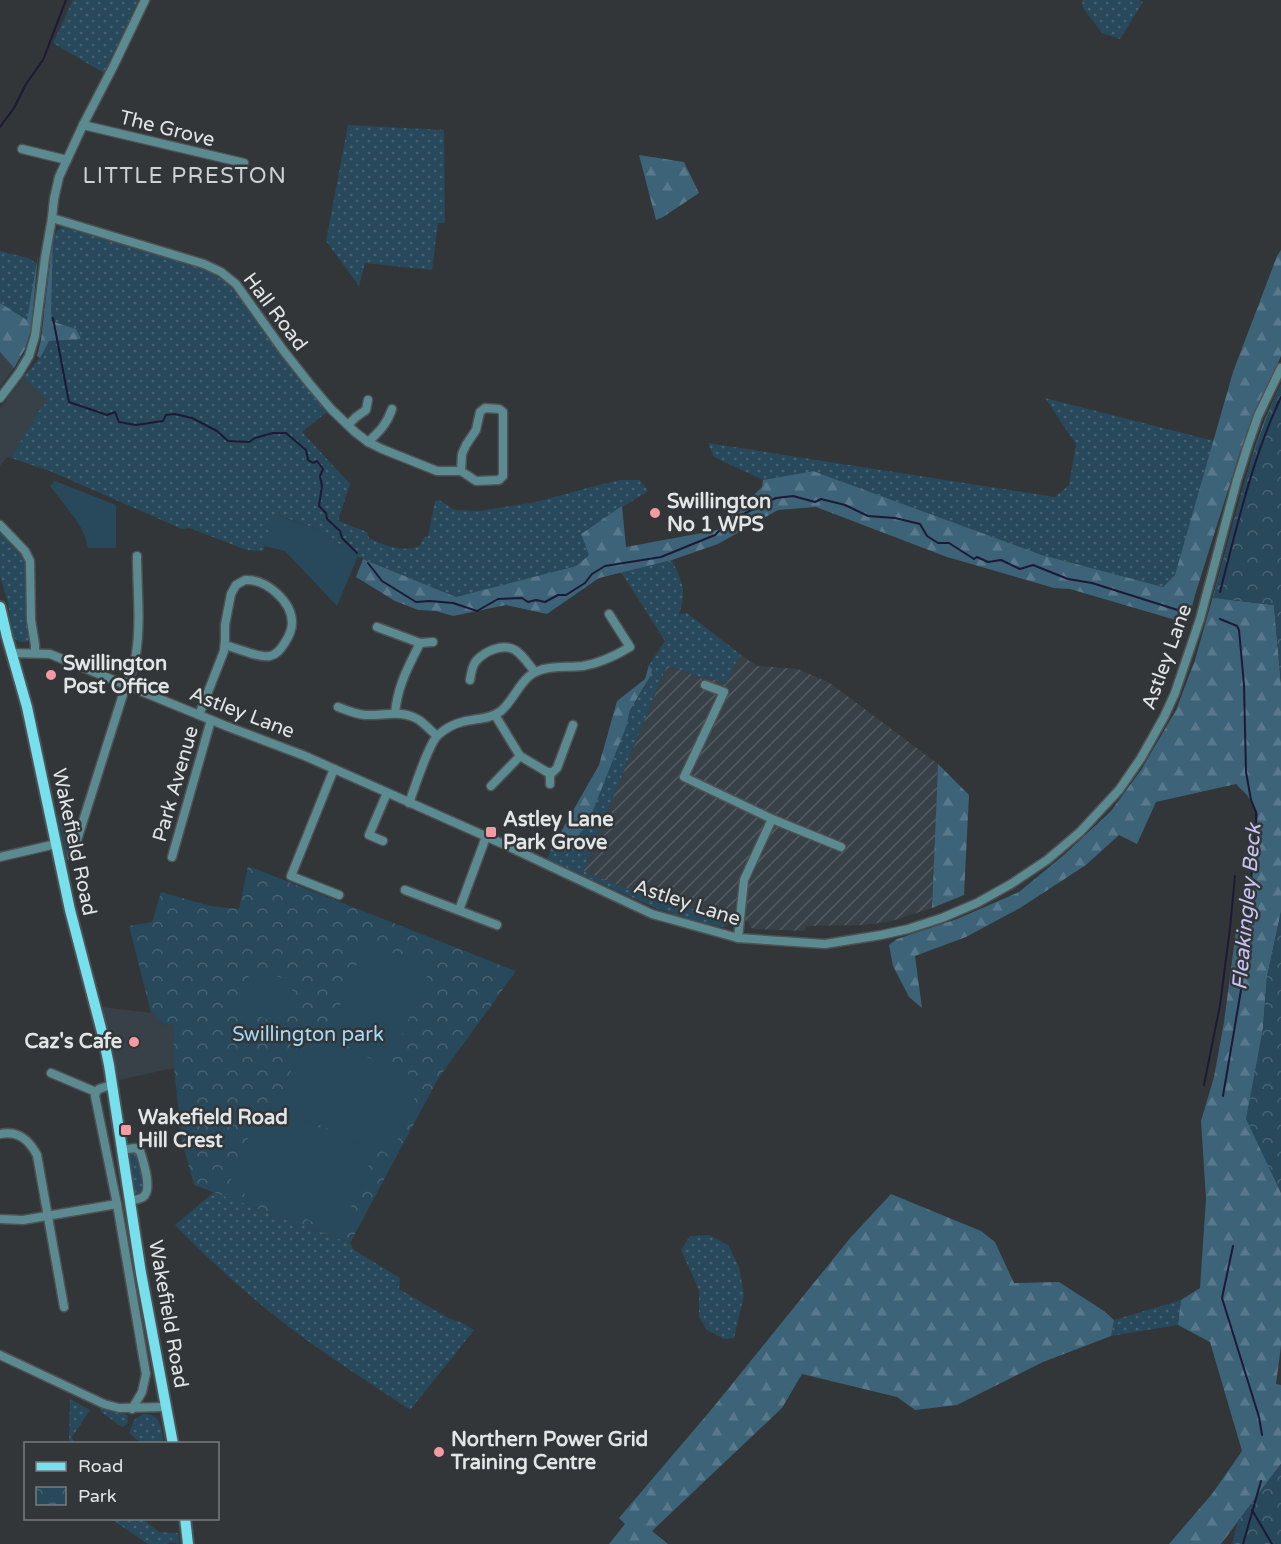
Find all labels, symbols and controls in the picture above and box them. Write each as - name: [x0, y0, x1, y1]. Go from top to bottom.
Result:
- street label: The Grove: [117, 106, 217, 152]
- district label: LITTLE PRESTON: [83, 163, 287, 189]
- street label: Hall Road: [238, 268, 312, 356]
- place label: Swillington No 1 WPS: [667, 490, 771, 537]
- marker: Swillington No 1 WPS: [648, 506, 662, 520]
- street label: Astley Lane: [1137, 601, 1197, 713]
- place label: Swillington Post Office: [63, 652, 169, 699]
- marker: Swillington Post Office: [44, 668, 58, 682]
- street label: Astley Lane: [186, 682, 298, 744]
- street label: Park Avenue: [148, 723, 204, 845]
- street label: Wakefield Road: [47, 766, 101, 918]
- place label: Astley Lane Park Grove: [503, 808, 613, 855]
- water label: Fleakingley Beck: [1227, 821, 1267, 991]
- marker: Astley Lane Park Grove: [484, 825, 498, 839]
- street label: Astley Lane: [631, 875, 743, 931]
- park label: Swillington park: [232, 1023, 384, 1047]
- place label: Caz's Cafe: [24, 1030, 122, 1054]
- marker: Caz's Cafe: [127, 1035, 141, 1049]
- place label: Wakefield Road Hill Crest: [138, 1106, 288, 1153]
- marker: Wakefield Road Hill Crest: [119, 1123, 133, 1137]
- street label: Wakefield Road: [143, 1238, 193, 1390]
- place label: Northern Power Grid Training Centre: [450, 1428, 648, 1475]
- legend: [24, 1442, 219, 1520]
- marker: Northern Power Grid Training Centre: [432, 1445, 446, 1459]
- text: Road: [78, 1455, 123, 1477]
- text: Park: [78, 1485, 117, 1507]

